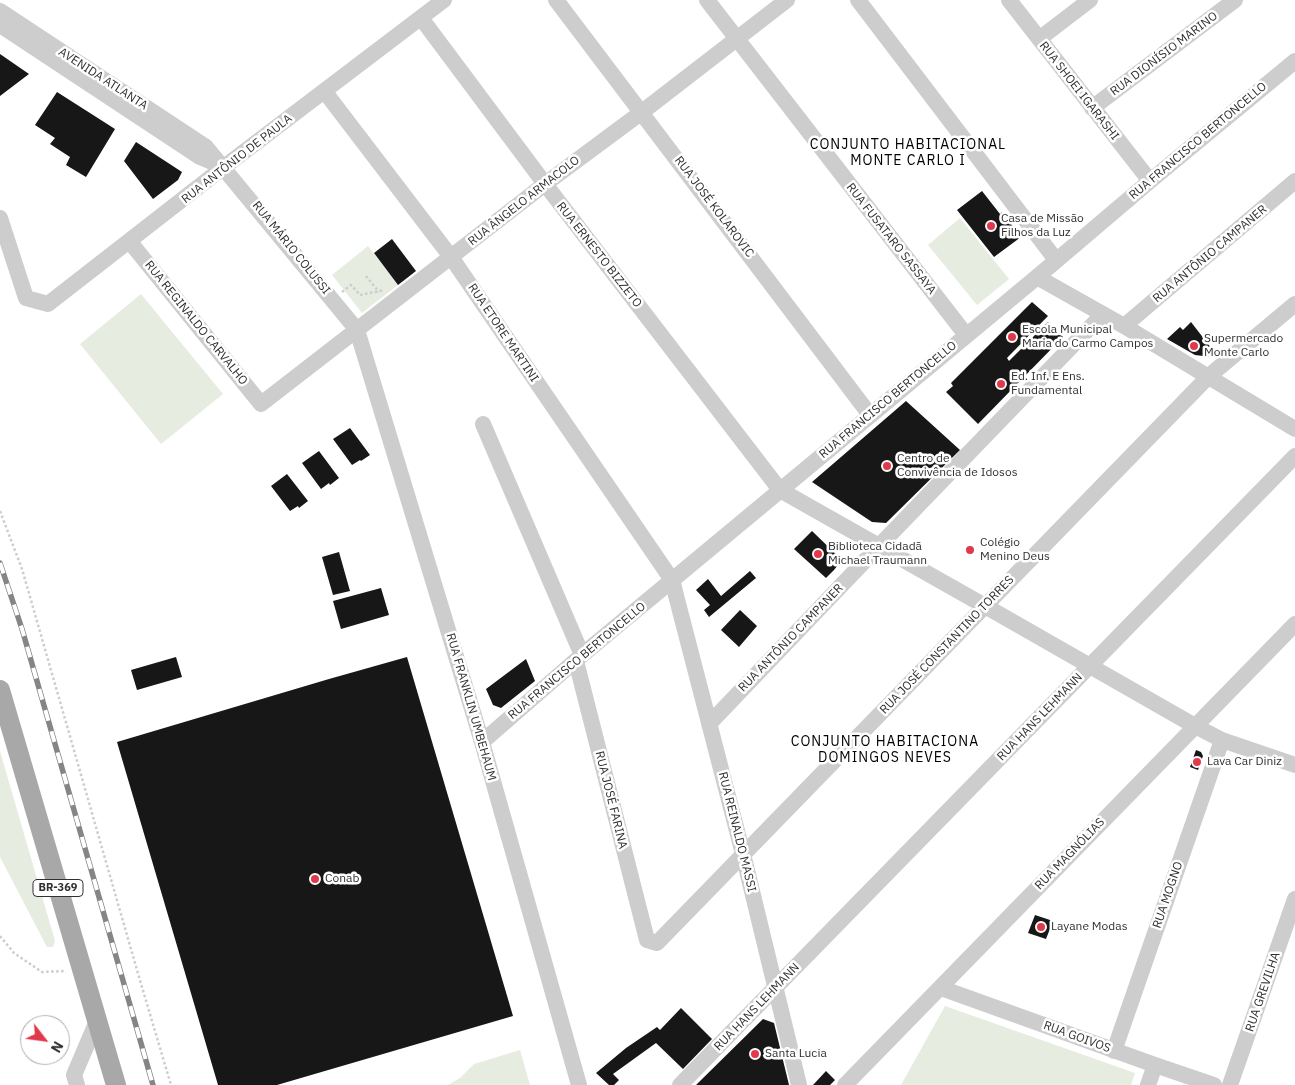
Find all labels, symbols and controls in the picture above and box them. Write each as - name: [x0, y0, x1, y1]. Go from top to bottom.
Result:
- street label: RUA DIONÍSIO MARINO: [1107, 9, 1221, 99]
- street label: RUA SHOEI IGARASHI: [1036, 39, 1122, 143]
- street label: AVENIDA ATLANTA: [56, 45, 150, 113]
- street label: RUA FRANCISCO BERTONCELLO: [1126, 79, 1270, 203]
- street label: RUA ANTÔNIO DE PAULA: [179, 111, 295, 207]
- district label: CONJUNTO HABITACIONAL MONTE CARLO I: [807, 137, 1009, 170]
- street label: RUA ÂNGELO ARMACOLO: [466, 153, 582, 249]
- street label: RUA JOSÉ KOLAROVIC: [671, 154, 757, 260]
- street label: RUA FUSATARO SASSAYA: [843, 181, 939, 297]
- street label: RUA MÁRIO COLUSSI: [249, 199, 333, 297]
- street label: RUA ERNESTO BIZZETO: [553, 199, 645, 311]
- street label: RUA ANTÔNIO CAMPANER: [1150, 202, 1270, 306]
- place label: Casa de Missão Filhos da Luz: [1001, 212, 1084, 240]
- marker: Casa de Missão Filhos da Luz: [985, 220, 997, 232]
- street label: RUA REGINALDO CARVALHO: [141, 258, 251, 388]
- street label: RUA ETORE MARTINI: [465, 281, 541, 385]
- place label: Escola Municipal Maria do Carmo Campos: [1022, 323, 1153, 351]
- marker: Escola Municipal Maria do Carmo Campos: [1006, 331, 1018, 343]
- place label: Supermercado Monte Carlo: [1204, 332, 1283, 360]
- street label: RUA FRANCISCO BERTONCELLO: [816, 338, 960, 462]
- marker: Supermercado Monte Carlo: [1188, 340, 1200, 352]
- place label: Ed. Inf. E Ens. Fundamental: [1011, 370, 1085, 398]
- marker: Ed. Inf. E Ens. Fundamental: [995, 378, 1007, 390]
- place label: Centro de Convivência de Idosos: [897, 452, 1017, 480]
- marker: Centro de Convivência de Idosos: [881, 460, 893, 472]
- place label: Colégio Menino Deus: [980, 536, 1050, 564]
- place label: Biblioteca Cidadã Michael Traumann: [828, 540, 927, 568]
- marker: Colégio Menino Deus: [964, 544, 976, 556]
- marker: Biblioteca Cidadã Michael Traumann: [812, 548, 824, 560]
- street label: RUA JOSÉ CONSTANTINO TORRES: [877, 573, 1017, 717]
- street label: RUA ANTÔNIO CAMPANER: [736, 581, 846, 695]
- street label: RUA FRANCISCO BERTONCELLO: [505, 599, 649, 723]
- street label: RUA FRANKLIN UMBEHAUM: [443, 632, 499, 782]
- street label: RUA HANS LEHMANN: [994, 670, 1086, 764]
- district label: CONJUNTO HABITACIONA DOMINGOS NEVES: [788, 734, 982, 766]
- street label: RUA JOSÉ FARINA: [592, 750, 630, 850]
- place label: Lava Car Diniz: [1207, 755, 1282, 769]
- marker: Lava Car Diniz: [1191, 756, 1203, 768]
- street label: RUA REINALDO MASSI: [715, 771, 759, 893]
- street label: RUA MAGNÓLIAS: [1032, 815, 1108, 893]
- street label: RUA MOGNO: [1150, 860, 1186, 930]
- place label: Conab: [325, 872, 359, 886]
- marker: Conab: [309, 873, 321, 885]
- road number: BR-369: [33, 880, 83, 896]
- place label: Layane Modas: [1051, 920, 1127, 934]
- marker: Layane Modas: [1035, 921, 1047, 933]
- street label: RUA GREVILHA: [1243, 950, 1283, 1034]
- street label: RUA HANS LEHMANN: [711, 960, 803, 1054]
- north arrow: [20, 1015, 70, 1065]
- street label: RUA GOIVOS: [1042, 1018, 1112, 1056]
- text: N: [47, 1038, 67, 1056]
- place label: Santa Lucia: [765, 1047, 827, 1061]
- marker: Santa Lucia: [749, 1048, 761, 1060]

